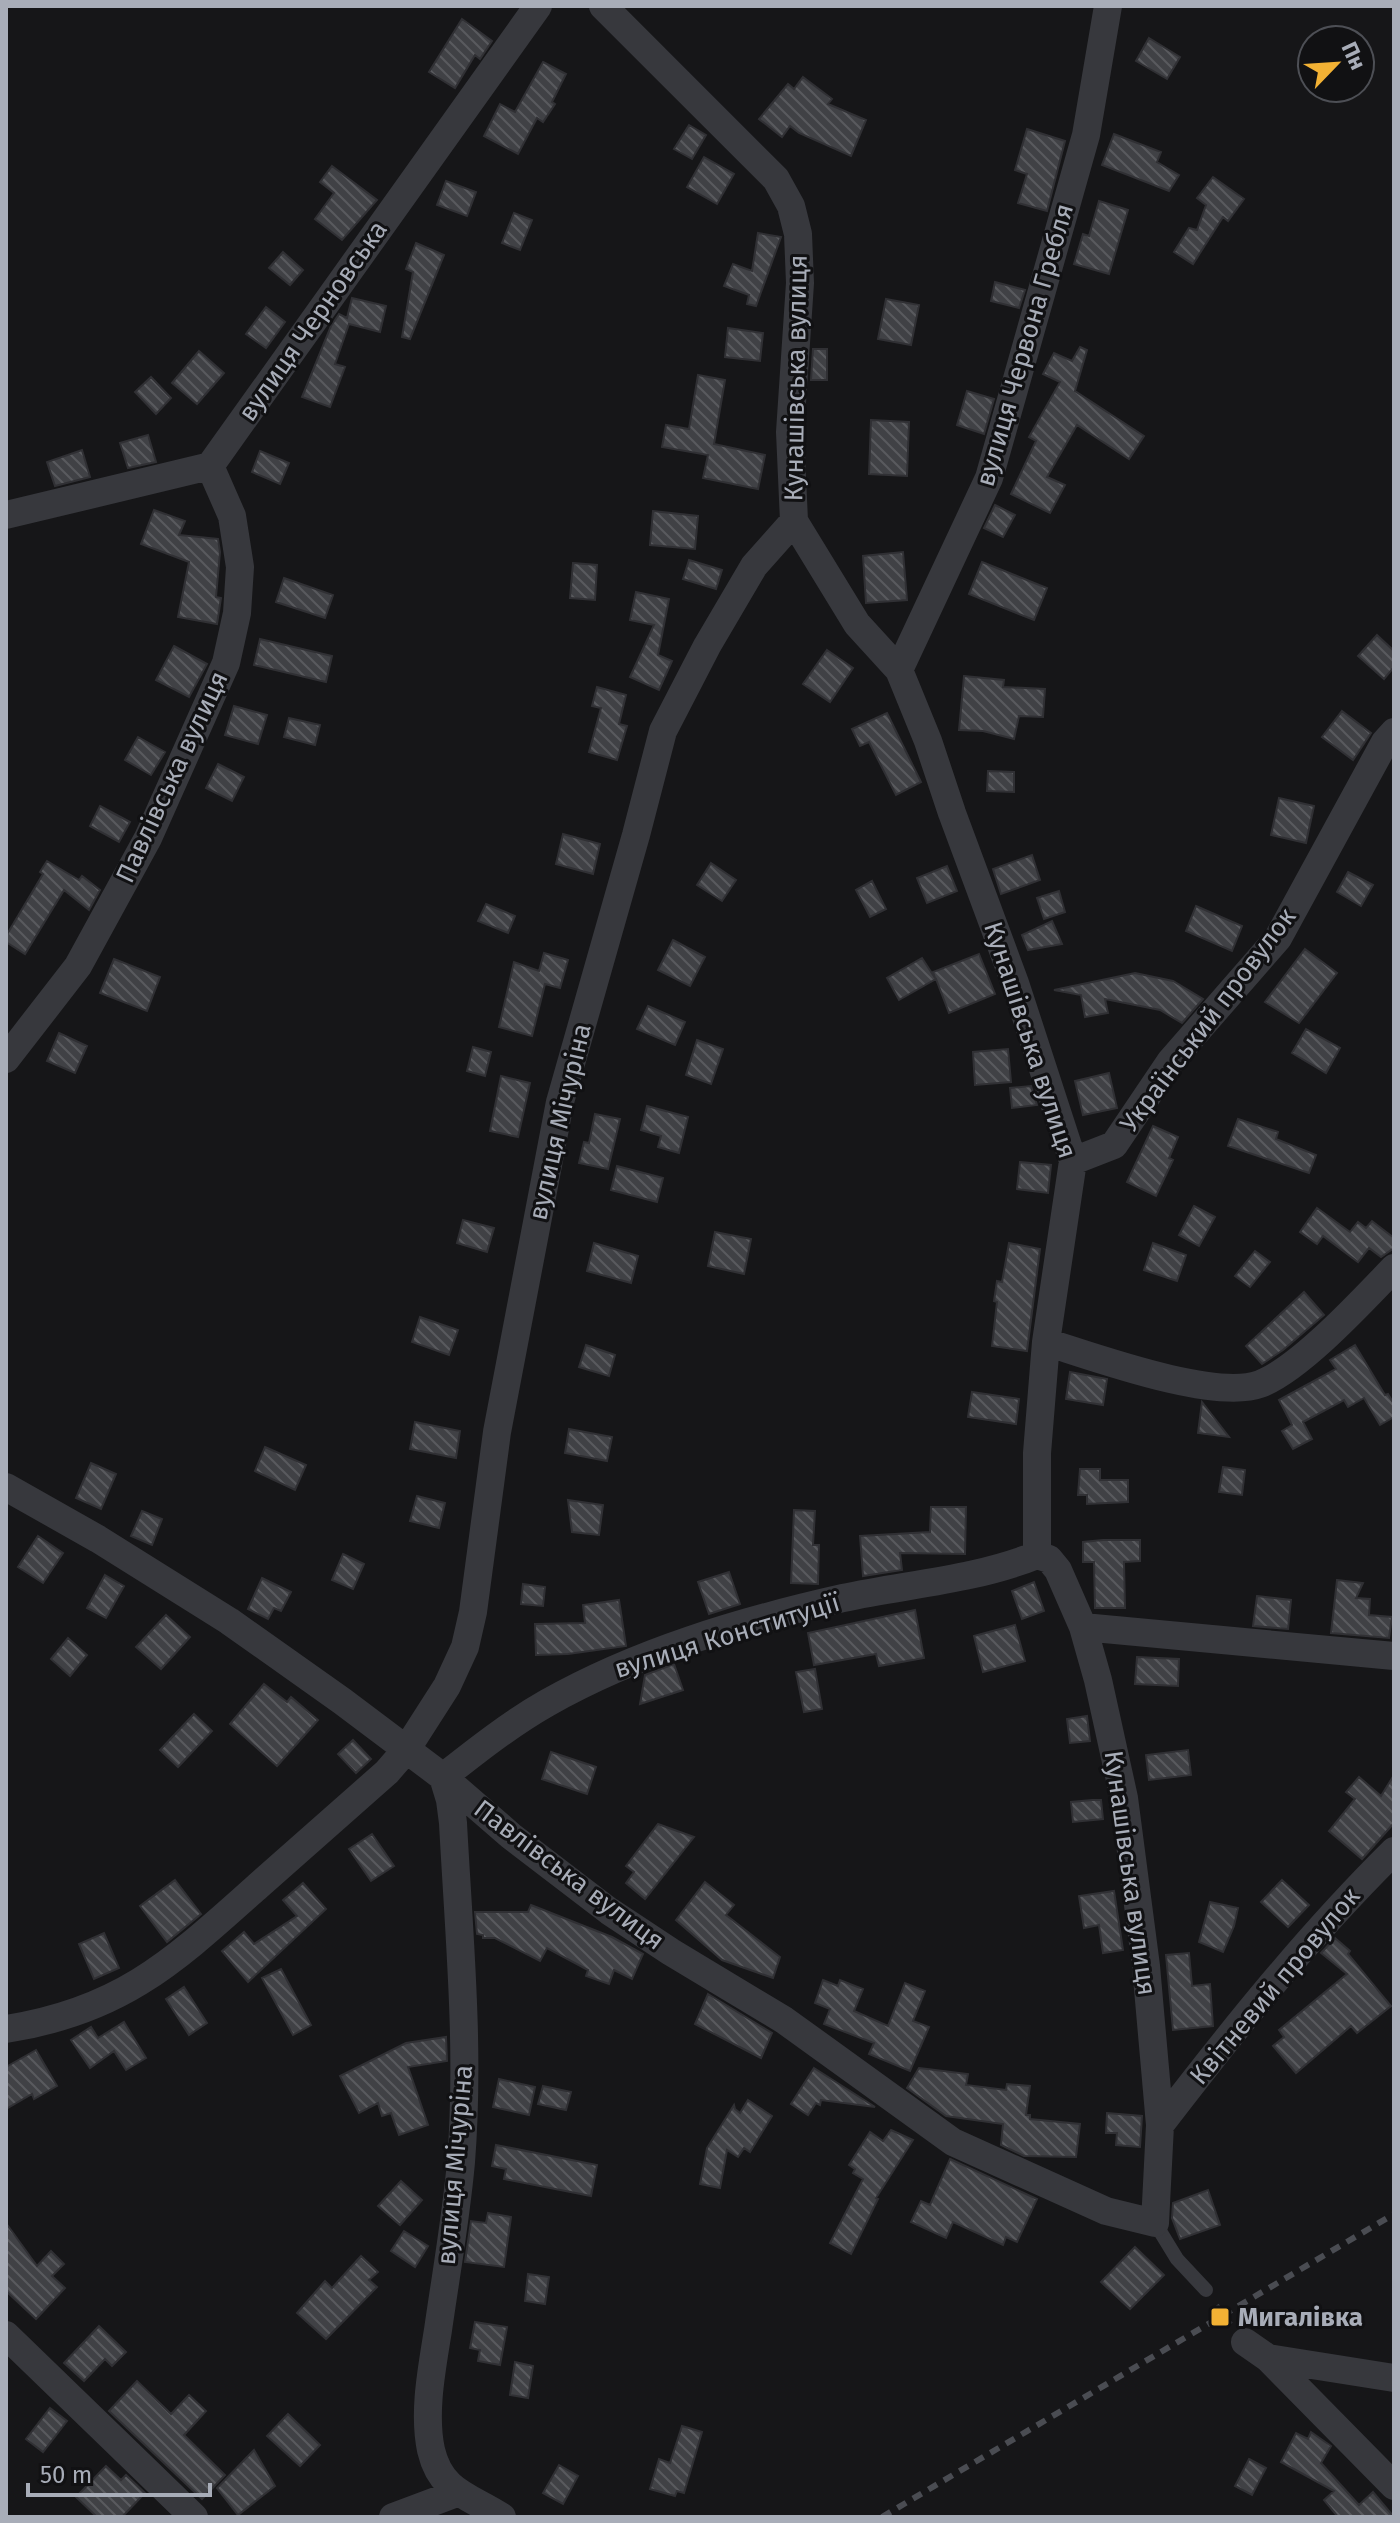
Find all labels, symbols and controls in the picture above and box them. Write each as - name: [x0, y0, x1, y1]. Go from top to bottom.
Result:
- north arrow: [1296, 24, 1376, 104]
- text: Пн: [1336, 38, 1372, 74]
- street label: вулиця Червона Гребля: [970, 200, 1080, 490]
- street label: вулиця Черновська: [232, 215, 394, 427]
- street label: Кунашівська вулиця: [778, 254, 814, 502]
- street label: Павлівська вулиця: [109, 666, 235, 888]
- street label: Український провулок: [1114, 901, 1303, 1138]
- street label: Кунашівська вулиця: [977, 918, 1083, 1162]
- street label: вулиця Мічуріна: [522, 1021, 598, 1223]
- street label: вулиця Конституції: [611, 1587, 844, 1685]
- street label: Кунашівська вулиця: [1097, 1749, 1163, 1997]
- street label: Павлівська вулиця: [468, 1793, 670, 1957]
- street label: Квітневий провулок: [1183, 1881, 1367, 2091]
- street label: вулиця Мічуріна: [431, 2064, 479, 2266]
- place label: Мигалівка: [1238, 2302, 1363, 2333]
- marker: Мигалівка: [1209, 2306, 1231, 2328]
- scale bar: [28, 2447, 210, 2497]
- text: 50 m: [40, 2461, 92, 2489]

